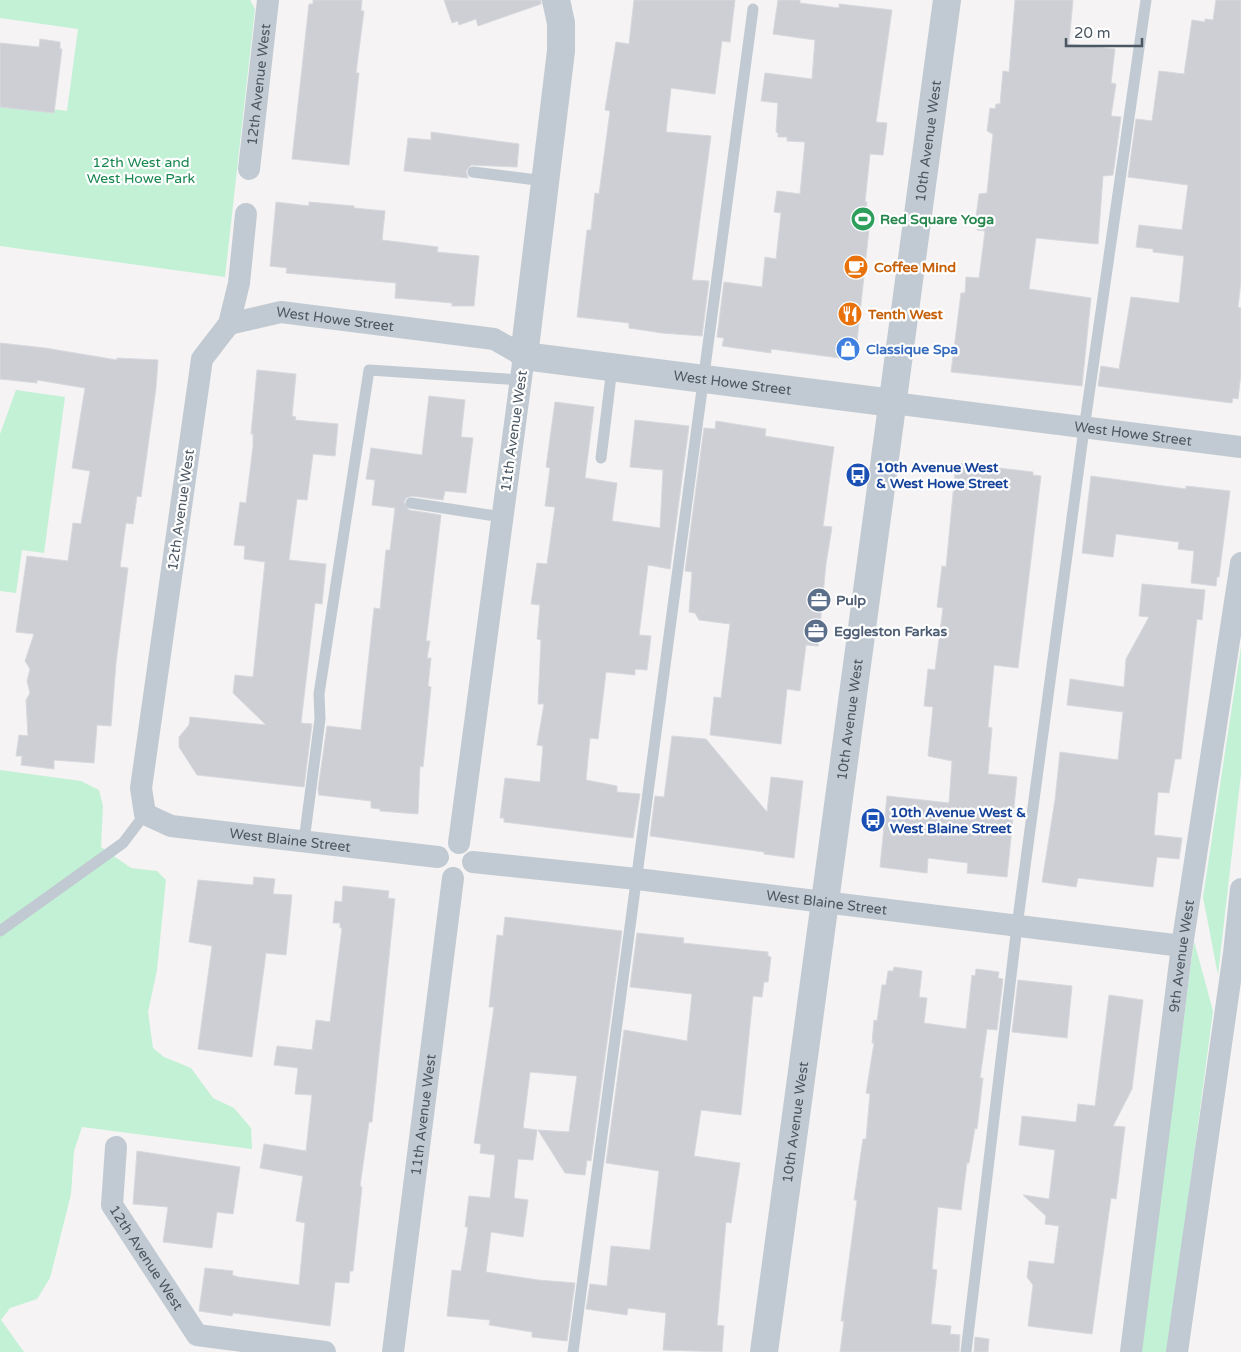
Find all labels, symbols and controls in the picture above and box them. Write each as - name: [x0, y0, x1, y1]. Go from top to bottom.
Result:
- scale bar: [1066, 15, 1142, 47]
- street label: 12th Avenue West: [243, 22, 274, 146]
- text: 20 m: [1074, 24, 1111, 42]
- street label: 10th Avenue West: [911, 79, 945, 203]
- park label: 12th West and West Howe Park: [87, 154, 196, 187]
- sports icon: Red Square Yoga: [850, 206, 876, 232]
- place label: Red Square Yoga: [880, 211, 994, 228]
- cafe icon: Coffee Mind: [843, 254, 869, 280]
- place label: Coffee Mind: [874, 259, 956, 276]
- restaurant icon: Tenth West: [837, 301, 863, 327]
- street label: West Howe Street: [275, 303, 396, 335]
- place label: Tenth West: [867, 306, 944, 323]
- shop icon: Classique Spa: [835, 336, 861, 362]
- place label: Classique Spa: [866, 341, 958, 358]
- street label: West Howe Street: [673, 367, 793, 399]
- street label: 11th Avenue West: [497, 369, 531, 493]
- street label: West Howe Street: [1073, 417, 1194, 449]
- street label: 12th Avenue West: [164, 448, 198, 572]
- place label: 10th Avenue West & West Howe Street: [876, 459, 1009, 492]
- bus stop icon: 10th Avenue West & West Howe Street: [845, 462, 871, 488]
- office icon: Pulp: [806, 587, 832, 613]
- place label: Pulp: [836, 592, 866, 609]
- office icon: Eggleston Farkas: [803, 618, 829, 644]
- place label: Eggleston Farkas: [834, 623, 947, 640]
- street label: 10th Avenue West: [833, 657, 866, 782]
- place label: 10th Avenue West & West Blaine Street: [890, 804, 1026, 837]
- bus stop icon: 10th Avenue West & West Blaine Street: [860, 807, 886, 833]
- street label: West Blaine Street: [229, 824, 352, 855]
- street label: West Blaine Street: [765, 886, 889, 918]
- street label: 9th Avenue West: [1165, 898, 1198, 1014]
- street label: 11th Avenue West: [407, 1052, 439, 1177]
- street label: 10th Avenue West: [778, 1060, 812, 1184]
- street label: 12th Avenue West: [106, 1202, 187, 1314]

